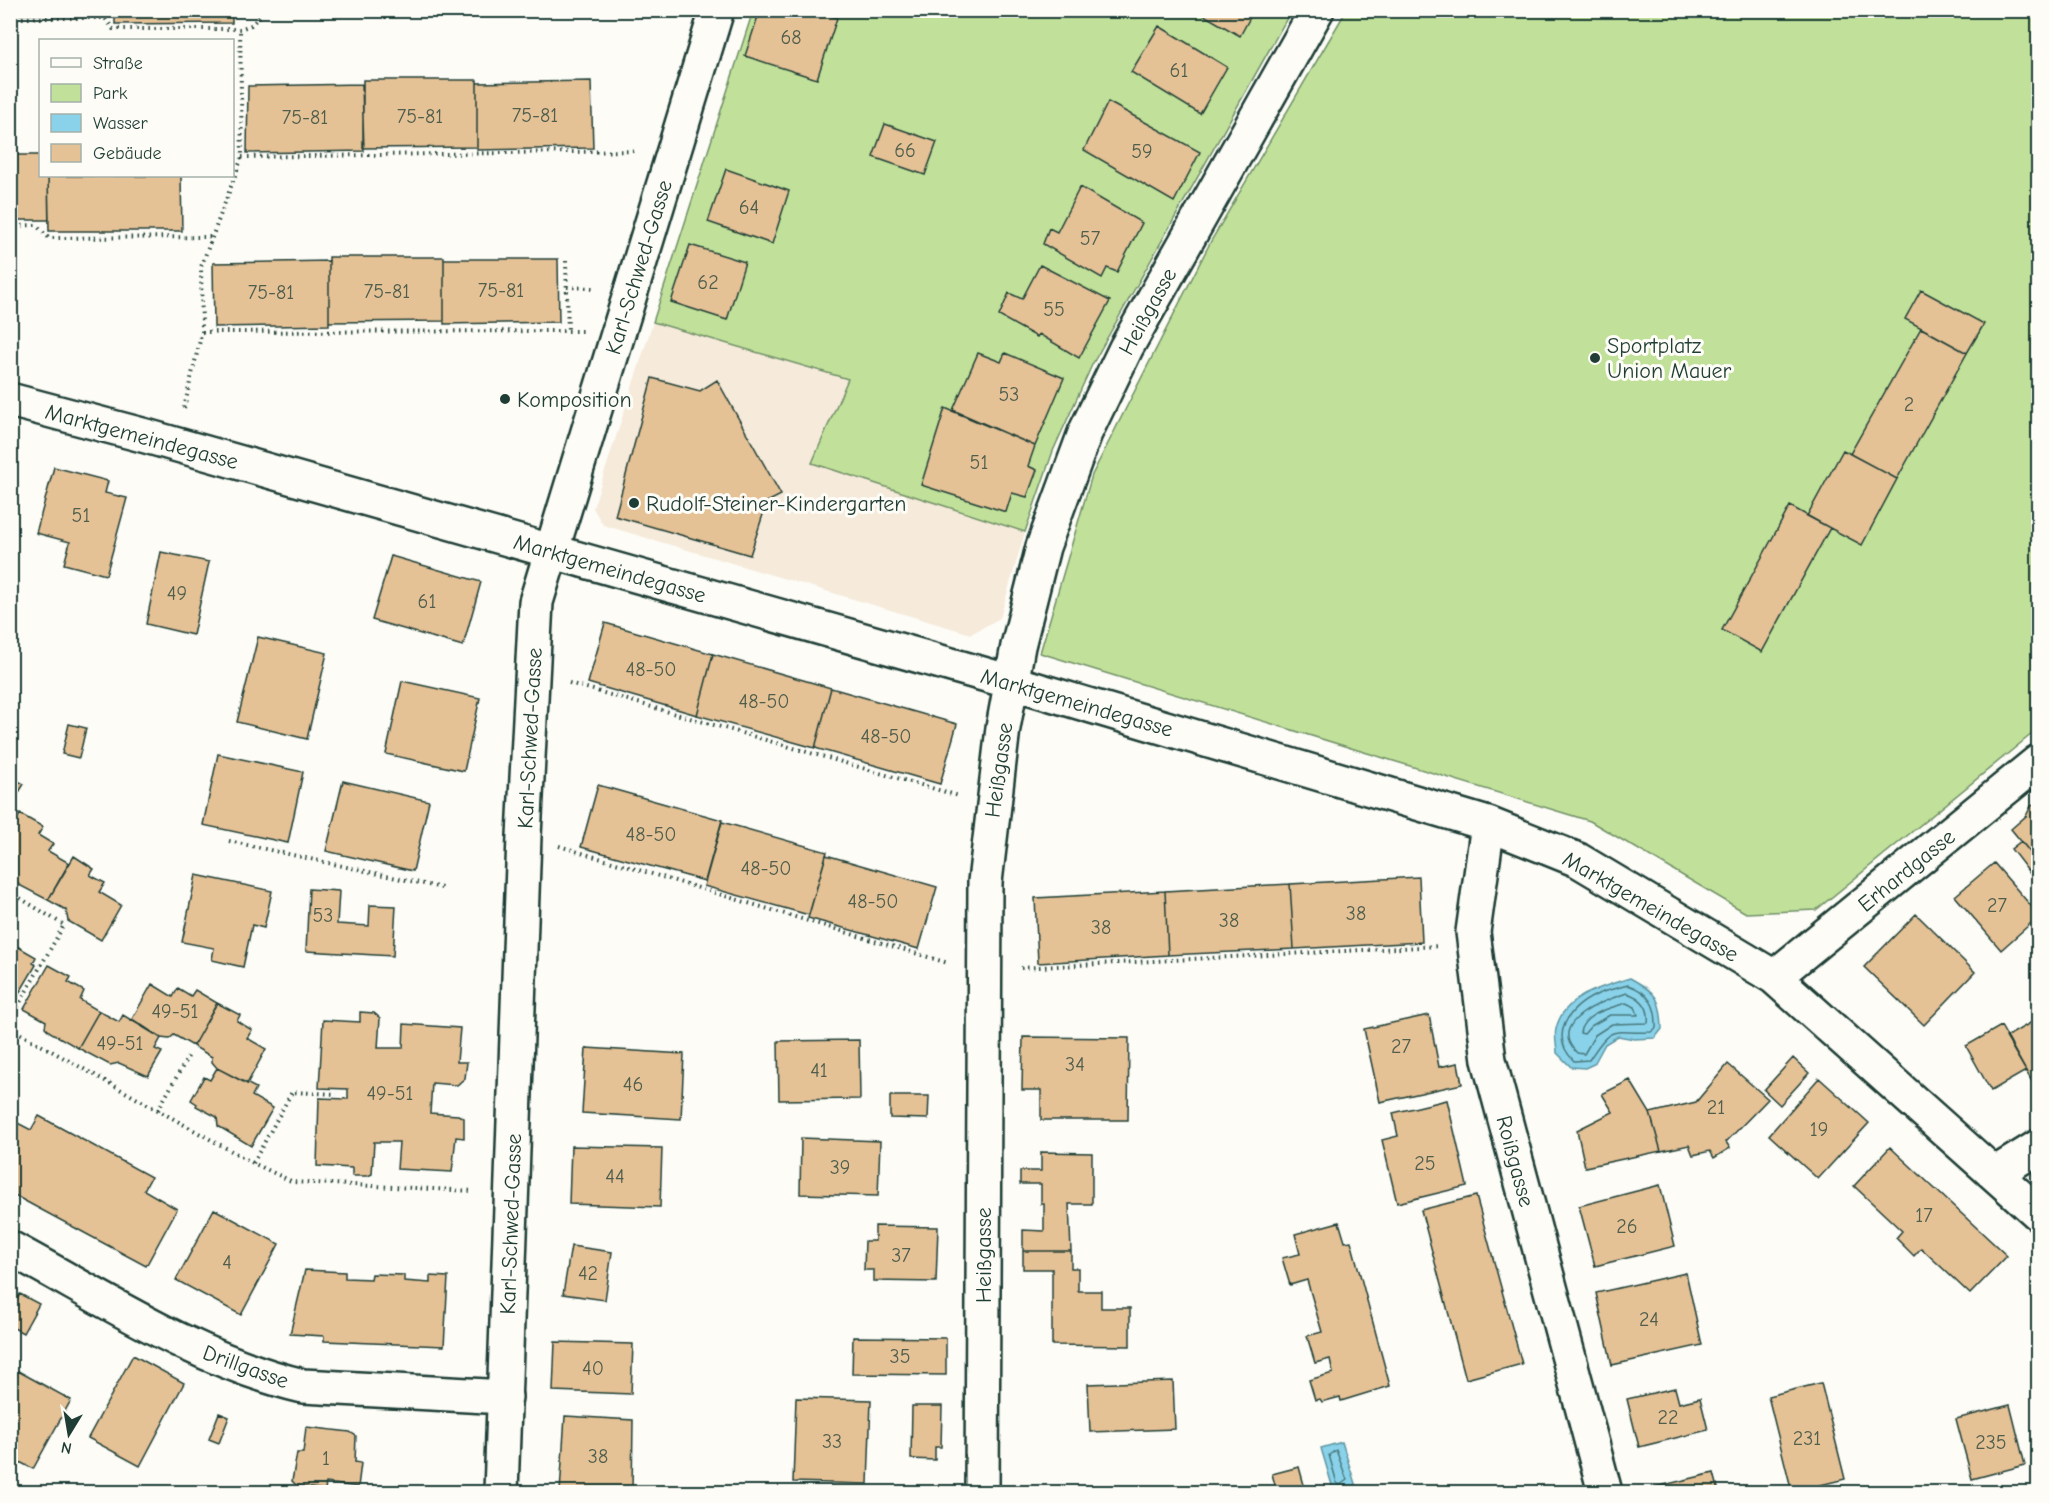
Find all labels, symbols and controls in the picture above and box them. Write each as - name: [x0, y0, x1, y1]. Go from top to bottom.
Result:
- house number: 68: [780, 26, 802, 49]
- legend: [39, 39, 234, 177]
- text: Straße: [93, 53, 143, 74]
- house number: 61: [1170, 59, 1188, 82]
- text: Park: [93, 83, 128, 104]
- house number: 75-81: [512, 104, 558, 127]
- house number: 75-81: [397, 105, 443, 128]
- house number: 75-81: [282, 106, 328, 129]
- text: Wasser: [93, 113, 149, 134]
- house number: 66: [894, 139, 916, 162]
- house number: 59: [1131, 140, 1153, 163]
- text: Gebäude: [93, 143, 162, 164]
- street label: Karl-Schwed-Gasse: [600, 177, 678, 358]
- house number: 64: [739, 196, 759, 219]
- house number: 57: [1080, 227, 1101, 250]
- street label: Heißgasse: [1113, 263, 1182, 360]
- house number: 62: [697, 271, 719, 294]
- house number: 75-81: [478, 279, 524, 302]
- house number: 75-81: [364, 280, 410, 303]
- house number: 75-81: [248, 281, 294, 304]
- house number: 55: [1043, 298, 1065, 321]
- place label: Sportplatz Union Mauer: [1607, 333, 1732, 384]
- marker: Sportplatz Union Mauer: [1588, 351, 1602, 365]
- house number: 53: [999, 383, 1019, 406]
- place label: Komposition: [517, 387, 632, 413]
- marker: Komposition: [498, 392, 512, 406]
- house number: 2: [1904, 393, 1914, 416]
- street label: Marktgemeindegasse: [42, 399, 241, 475]
- house number: 51: [970, 451, 988, 474]
- place label: Rudolf-Steiner-Kindergarten: [646, 491, 906, 517]
- marker: Rudolf-Steiner-Kindergarten: [627, 496, 641, 510]
- house number: 51: [72, 504, 90, 527]
- street label: Marktgemeindegasse: [511, 529, 709, 609]
- house number: 49: [167, 582, 187, 605]
- house number: 61: [418, 590, 436, 613]
- street label: Karl-Schwed-Gasse: [512, 647, 548, 829]
- house number: 48-50: [625, 658, 677, 681]
- street label: Marktgemeindegasse: [978, 663, 1176, 743]
- house number: 48-50: [738, 690, 790, 713]
- street label: Heißgasse: [979, 721, 1019, 819]
- house number: 48-50: [860, 725, 912, 748]
- house number: 48-50: [625, 823, 677, 846]
- street label: Erhardgasse: [1853, 824, 1960, 918]
- street label: Marktgemeindegasse: [1558, 846, 1743, 968]
- house number: 48-50: [740, 857, 792, 880]
- house number: 48-50: [847, 890, 899, 913]
- house number: 27: [1987, 894, 2007, 917]
- house number: 38: [1346, 902, 1366, 925]
- house number: 53: [313, 904, 333, 927]
- house number: 38: [1219, 909, 1239, 932]
- house number: 38: [1091, 916, 1111, 939]
- house number: 49-51: [151, 1000, 199, 1023]
- house number: 49-51: [96, 1032, 144, 1055]
- house number: 27: [1391, 1035, 1411, 1058]
- house number: 34: [1065, 1053, 1085, 1076]
- house number: 41: [810, 1059, 828, 1082]
- house number: 46: [623, 1073, 643, 1096]
- house number: 49-51: [366, 1082, 414, 1105]
- house number: 21: [1707, 1096, 1725, 1119]
- street label: Roißgasse: [1490, 1113, 1540, 1210]
- house number: 19: [1810, 1118, 1828, 1141]
- street label: Karl-Schwed-Gasse: [495, 1133, 527, 1315]
- house number: 25: [1414, 1152, 1436, 1175]
- house number: 39: [830, 1156, 850, 1179]
- house number: 44: [605, 1165, 625, 1188]
- house number: 17: [1915, 1204, 1933, 1227]
- street label: Heißgasse: [971, 1207, 997, 1303]
- house number: 26: [1616, 1215, 1638, 1238]
- house number: 37: [891, 1244, 911, 1267]
- house number: 4: [222, 1251, 232, 1274]
- house number: 42: [578, 1262, 598, 1285]
- house number: 24: [1639, 1308, 1659, 1331]
- street label: Drillgasse: [199, 1339, 292, 1394]
- house number: 35: [890, 1345, 910, 1368]
- house number: 40: [582, 1357, 604, 1380]
- north arrow: [39, 1404, 99, 1464]
- house number: 22: [1658, 1406, 1678, 1429]
- house number: 231: [1793, 1427, 1821, 1450]
- house number: 33: [822, 1430, 842, 1453]
- house number: 235: [1975, 1431, 2007, 1454]
- text: N: [59, 1438, 73, 1458]
- house number: 38: [588, 1445, 608, 1468]
- house number: 1: [322, 1447, 330, 1470]

